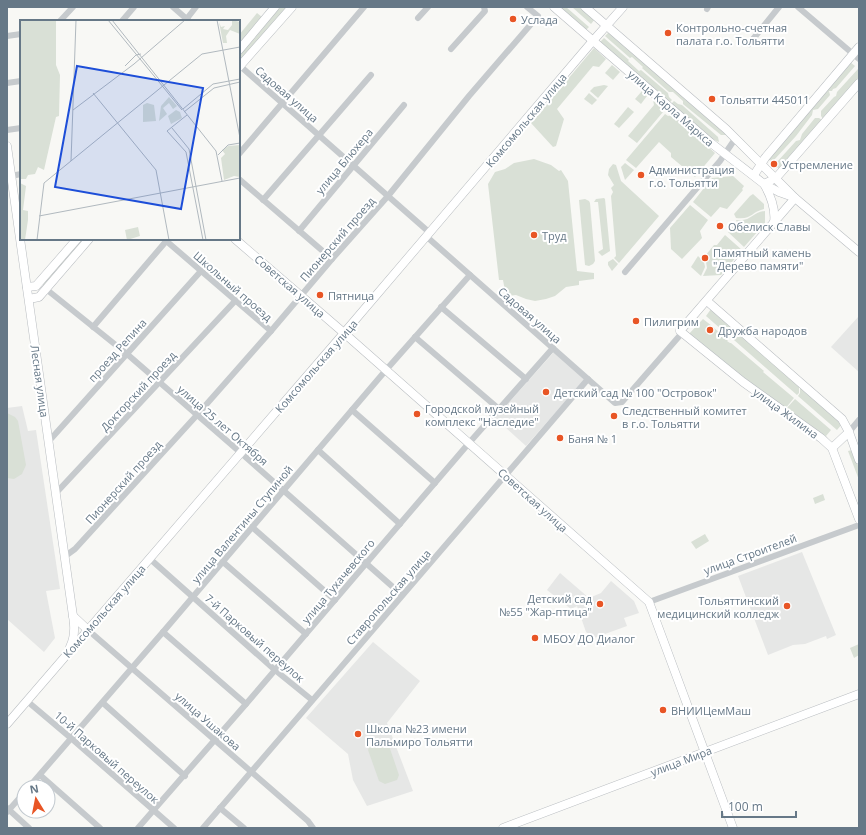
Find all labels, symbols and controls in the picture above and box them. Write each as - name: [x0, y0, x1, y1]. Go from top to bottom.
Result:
- place label: Услада: [521, 12, 558, 27]
- marker: Услада: [508, 14, 518, 24]
- inset map: [20, 20, 240, 240]
- place label: Контрольно-счетная палата г.о. Тольятти: [676, 20, 787, 48]
- marker: Контрольно-счетная палата г.о. Тольятти: [663, 28, 673, 38]
- street label: Садовая улица: [252, 62, 322, 126]
- street label: улица Карла Маркса: [625, 66, 717, 150]
- street label: Комсомольская улица: [482, 70, 570, 170]
- place label: Тольятти 445011: [720, 92, 810, 107]
- marker: Тольятти 445011: [707, 94, 717, 104]
- street label: улица Блюхера: [312, 125, 376, 197]
- place label: Устремление: [782, 157, 853, 172]
- marker: Устремление: [769, 159, 779, 169]
- place label: Администрация г.о. Тольятти: [649, 162, 735, 190]
- marker: Администрация г.о. Тольятти: [636, 170, 646, 180]
- street label: Пионерский проезд: [296, 193, 378, 284]
- place label: Обелиск Славы: [728, 219, 810, 234]
- marker: Обелиск Славы: [715, 221, 725, 231]
- place label: Труд: [542, 228, 567, 243]
- marker: Труд: [529, 230, 539, 240]
- place label: Памятный камень "Дерево памяти": [713, 245, 811, 273]
- street label: Школьный проезд: [190, 248, 276, 325]
- street label: Советская улица: [251, 251, 329, 321]
- marker: Памятный камень "Дерево памяти": [700, 253, 710, 263]
- street label: Садовая улица: [495, 283, 565, 347]
- place label: Пятница: [328, 288, 374, 303]
- marker: Пятница: [315, 290, 325, 300]
- place label: Пилигрим: [644, 314, 699, 329]
- street label: проезд Репина: [84, 315, 150, 385]
- street label: Комсомольская улица: [271, 316, 361, 416]
- marker: Пилигрим: [631, 316, 641, 326]
- place label: Дружба народов: [718, 323, 807, 338]
- marker: Дружба народов: [705, 325, 715, 335]
- street label: Лесная улица: [27, 344, 53, 418]
- street label: Докторский проезд: [97, 347, 179, 434]
- street label: улица 25 лет Октября: [175, 381, 271, 469]
- street label: улица Жилина: [750, 384, 822, 442]
- place label: Детский сад № 100 "Островок": [554, 385, 717, 400]
- marker: Детский сад № 100 "Островок": [541, 387, 551, 397]
- place label: Городской музейный комплекс "Наследие": [425, 401, 539, 429]
- place label: Следственный комитет в г.о. Тольятти: [622, 403, 747, 431]
- marker: Городской музейный комплекс "Наследие": [412, 409, 422, 419]
- marker: Следственный комитет в г.о. Тольятти: [609, 411, 619, 421]
- place label: Баня № 1: [568, 431, 617, 446]
- marker: Баня № 1: [555, 433, 565, 443]
- street label: Пионерский проезд: [82, 437, 165, 527]
- street label: улица Валентины Ступиной: [188, 462, 296, 586]
- street label: Советская улица: [495, 465, 571, 535]
- street label: улица Строителей: [701, 530, 799, 578]
- street label: улица Тухачевского: [298, 535, 378, 626]
- street label: Ставропольская улица: [342, 546, 434, 648]
- street label: Комсомольская улица: [59, 561, 149, 661]
- street label: 7-й Парковый переулок: [202, 591, 308, 686]
- place label: Детский сад №55 "Жар-птица": [499, 591, 593, 619]
- place label: Тольяттинский медицинский колледж: [657, 593, 780, 621]
- marker: Детский сад №55 "Жар-птица": [595, 599, 605, 609]
- marker: Тольяттинский медицинский колледж: [782, 601, 792, 611]
- place label: МБОУ ДО Диалог: [543, 631, 635, 646]
- marker: МБОУ ДО Диалог: [530, 633, 540, 643]
- street label: улица Ушакова: [172, 688, 244, 754]
- place label: ВНИИЦемМаш: [671, 703, 751, 718]
- marker: ВНИИЦемМаш: [658, 705, 668, 715]
- street label: 10-й Парковый переулок: [52, 707, 163, 807]
- place label: Школа №23 имени Пальмиро Тольятти: [366, 721, 473, 749]
- marker: Школа №23 имени Пальмиро Тольятти: [353, 729, 363, 739]
- street label: улица Мира: [648, 742, 714, 780]
- north arrow: [16, 779, 56, 819]
- text: N: [28, 780, 40, 797]
- scale bar: [722, 793, 796, 819]
- text: 100 m: [728, 798, 763, 815]

